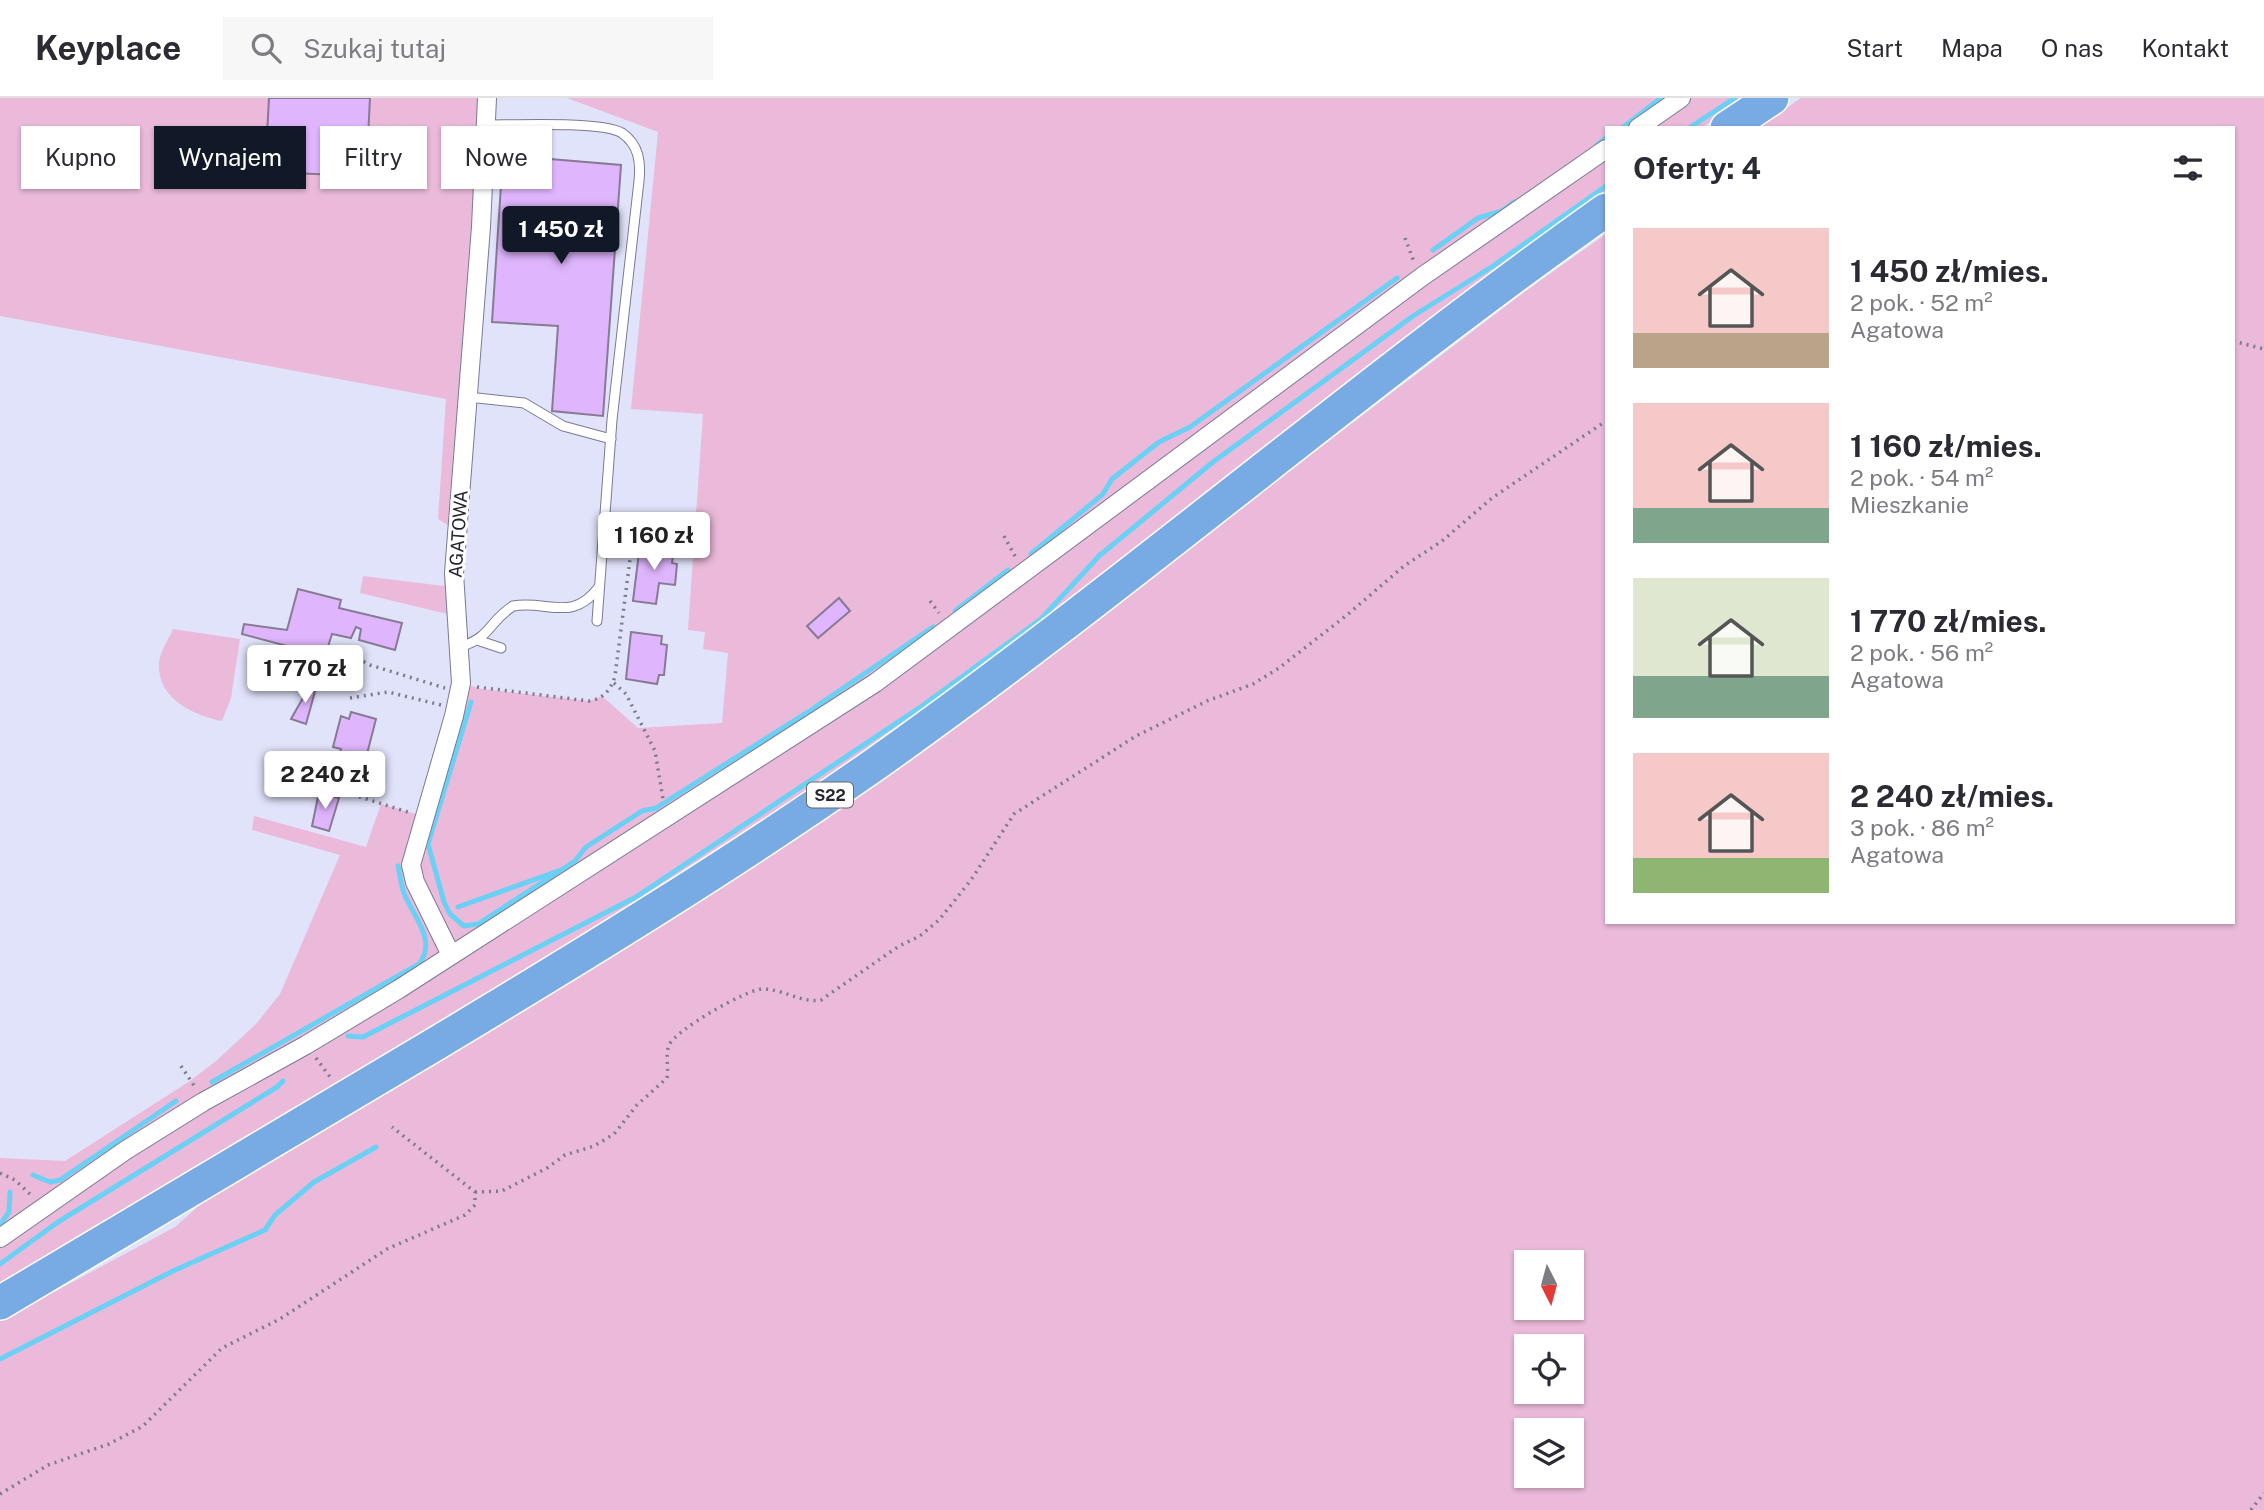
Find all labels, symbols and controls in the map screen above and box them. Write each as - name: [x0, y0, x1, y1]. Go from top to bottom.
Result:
- search box: [223, 17, 713, 80]
- text: Keyplace: [35, 29, 181, 67]
- icon: search: [247, 29, 285, 67]
- text: Szukaj tutaj: [303, 33, 446, 64]
- text: Start: [1846, 34, 1903, 62]
- text: Mapa: [1941, 34, 2003, 62]
- text: O nas: [2041, 34, 2103, 62]
- text: Kontakt: [2141, 34, 2229, 62]
- chip: Kupno: [21, 126, 140, 189]
- chip: Wynajem: [154, 126, 306, 189]
- chip: Filtry: [320, 126, 427, 189]
- chip: Nowe: [441, 126, 552, 189]
- icon: filters: [2169, 149, 2207, 187]
- text: Oferty: 4: [1633, 150, 1761, 186]
- pin: 1 450 zł: [489, 206, 633, 266]
- text: 1 450 zł: [518, 215, 604, 242]
- text: 1 450 zł/mies.: [1850, 253, 2049, 289]
- icon: home: [1689, 256, 1773, 340]
- text: 2 pok. · 52 m²: [1850, 289, 1993, 316]
- text: Agatowa: [1850, 316, 1944, 343]
- text: 1 160 zł/mies.: [1850, 428, 2042, 464]
- icon: home: [1689, 431, 1773, 515]
- text: 2 pok. · 54 m²: [1850, 464, 1993, 491]
- street label: AGATOWA: [444, 489, 472, 579]
- text: Mieszkanie: [1850, 491, 1969, 518]
- pin: 1 160 zł: [582, 512, 726, 572]
- text: 1 160 zł: [614, 521, 694, 548]
- text: 1 770 zł/mies.: [1850, 603, 2047, 639]
- icon: home: [1689, 606, 1773, 690]
- text: 2 pok. · 56 m²: [1850, 639, 1993, 666]
- pin: 1 770 zł: [233, 646, 377, 705]
- text: 1 770 zł: [263, 654, 347, 681]
- text: Agatowa: [1850, 666, 1944, 693]
- pin: 2 240 zł: [253, 752, 397, 811]
- text: 2 240 zł: [280, 760, 370, 787]
- text: 2 240 zł/mies.: [1850, 778, 2054, 814]
- icon: home: [1689, 781, 1773, 865]
- road number: S22: [807, 782, 853, 808]
- text: 3 pok. · 86 m²: [1850, 814, 1994, 841]
- text: Agatowa: [1850, 841, 1944, 868]
- north arrow: [1514, 1250, 1584, 1320]
- map controls: [1514, 1250, 1584, 1488]
- button: locate: [1514, 1334, 1584, 1404]
- button: layers: [1514, 1418, 1584, 1488]

